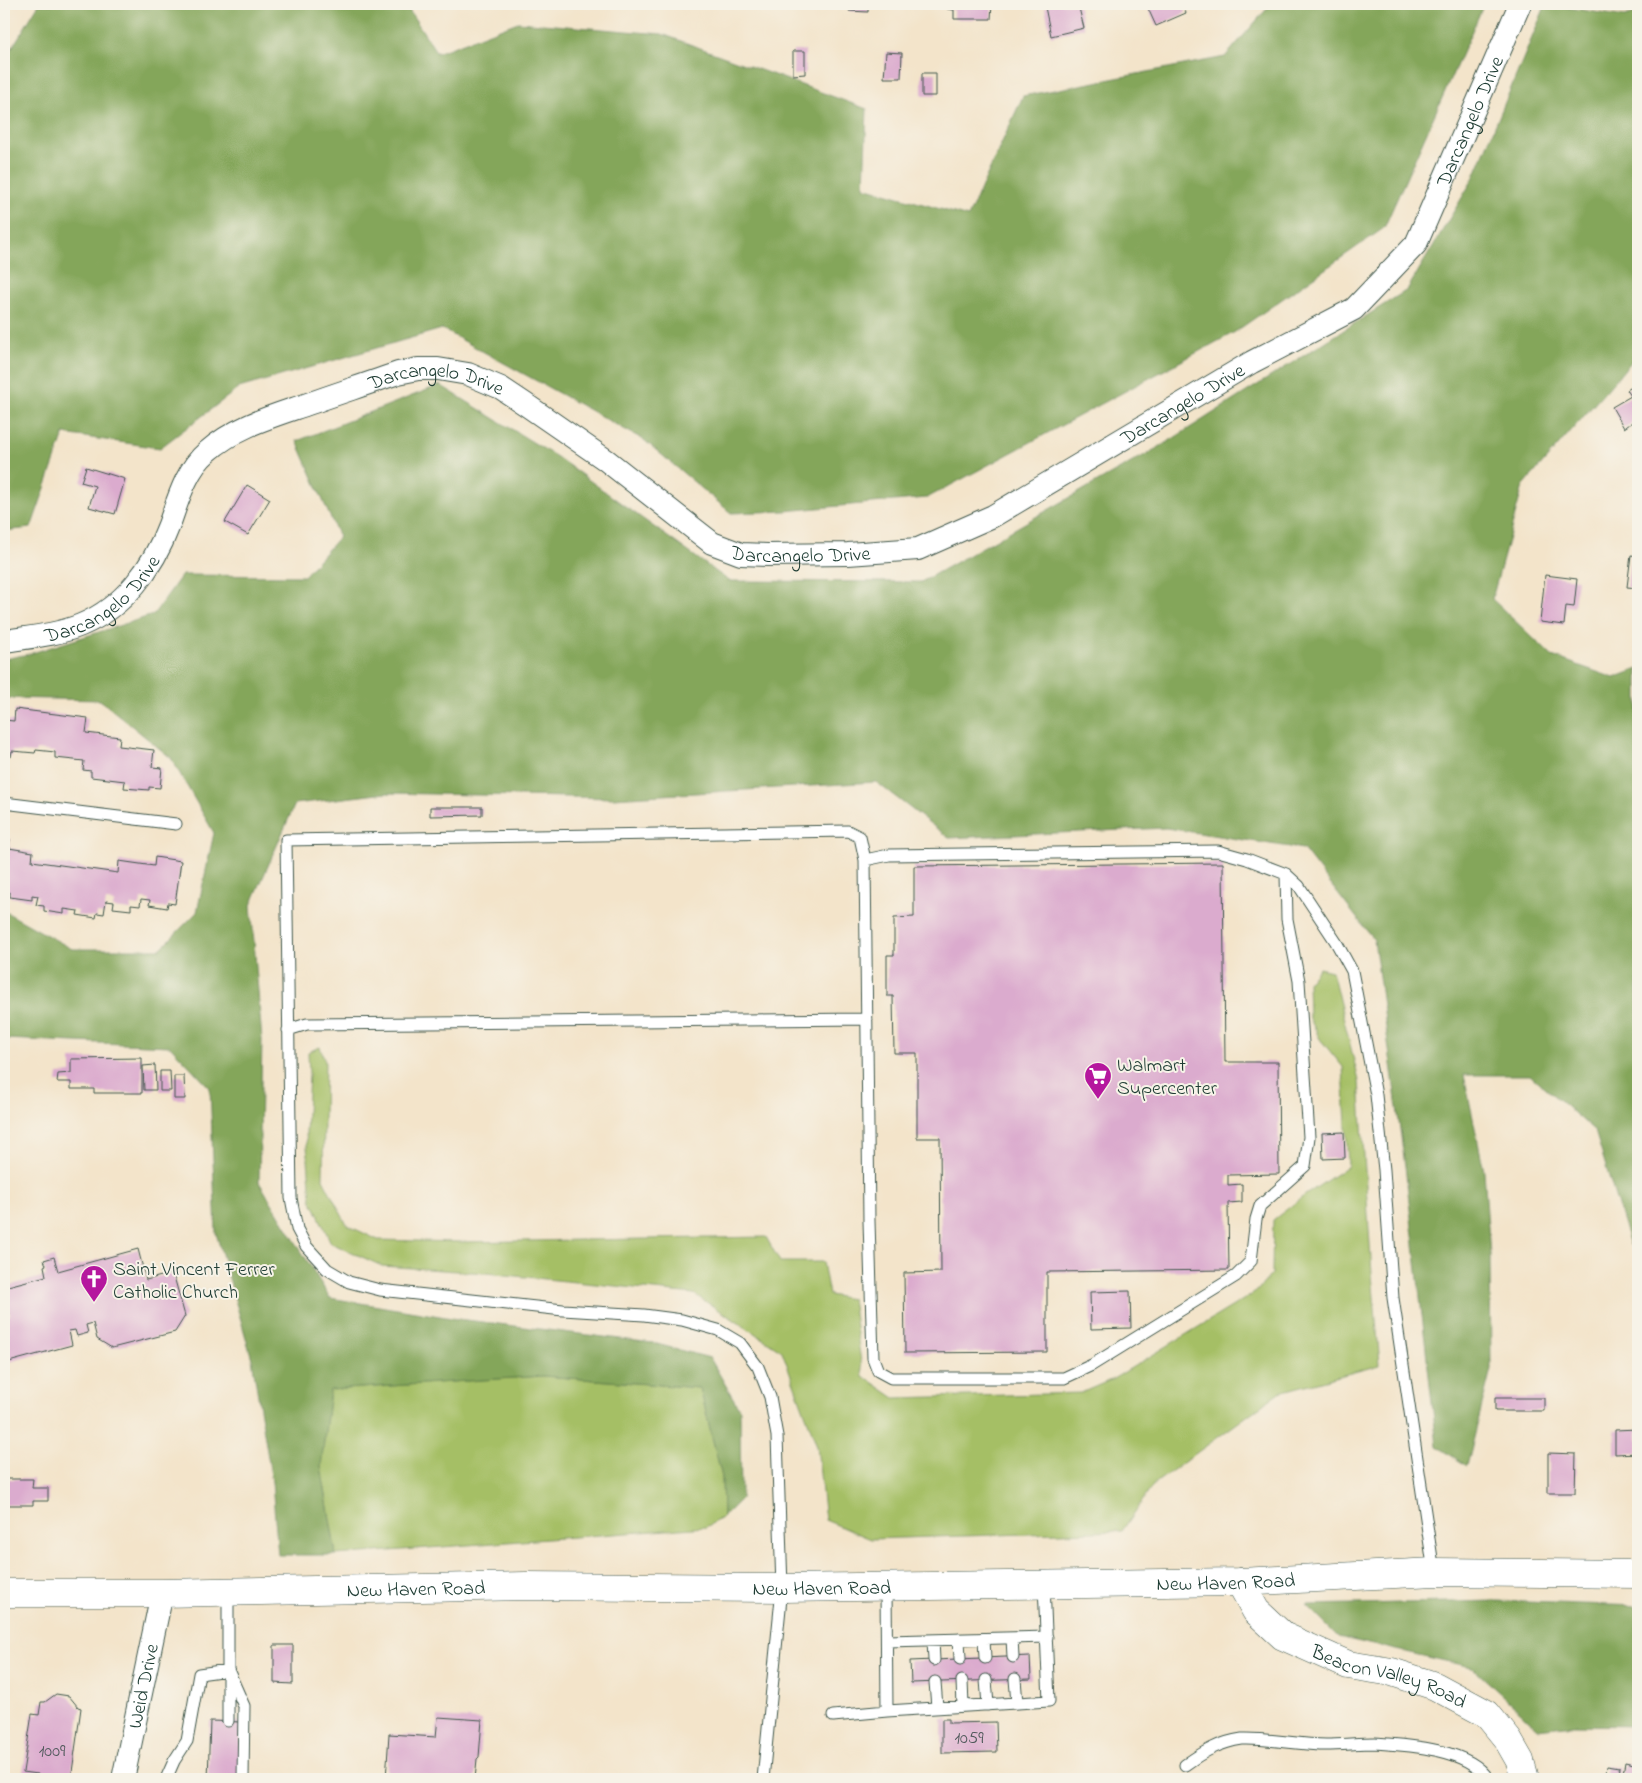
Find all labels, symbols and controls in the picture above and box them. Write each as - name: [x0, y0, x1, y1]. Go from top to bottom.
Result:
- street label: Darcangelo Drive: [1430, 52, 1513, 193]
- street label: Darcangelo Drive: [364, 357, 508, 405]
- street label: Darcangelo Drive: [1115, 357, 1251, 454]
- street label: Darcangelo Drive: [724, 539, 872, 573]
- street label: Darcangelo Drive: [41, 550, 169, 652]
- place label: Walmart Supercenter: [1117, 1052, 1218, 1104]
- supermarket icon: Walmart Supercenter: [1083, 1061, 1113, 1100]
- place label: Saint Vincent Ferrer Catholic Church: [113, 1256, 275, 1308]
- church icon: Saint Vincent Ferrer Catholic Church: [79, 1264, 109, 1303]
- street label: New Haven Road: [1156, 1567, 1296, 1600]
- street label: New Haven Road: [346, 1575, 486, 1606]
- street label: New Haven Road: [752, 1575, 892, 1605]
- street label: Beacon Valley Road: [1305, 1638, 1471, 1717]
- street label: Weid Drive: [122, 1641, 168, 1732]
- house number: 1059: [954, 1726, 984, 1752]
- house number: 1009: [39, 1739, 66, 1765]

